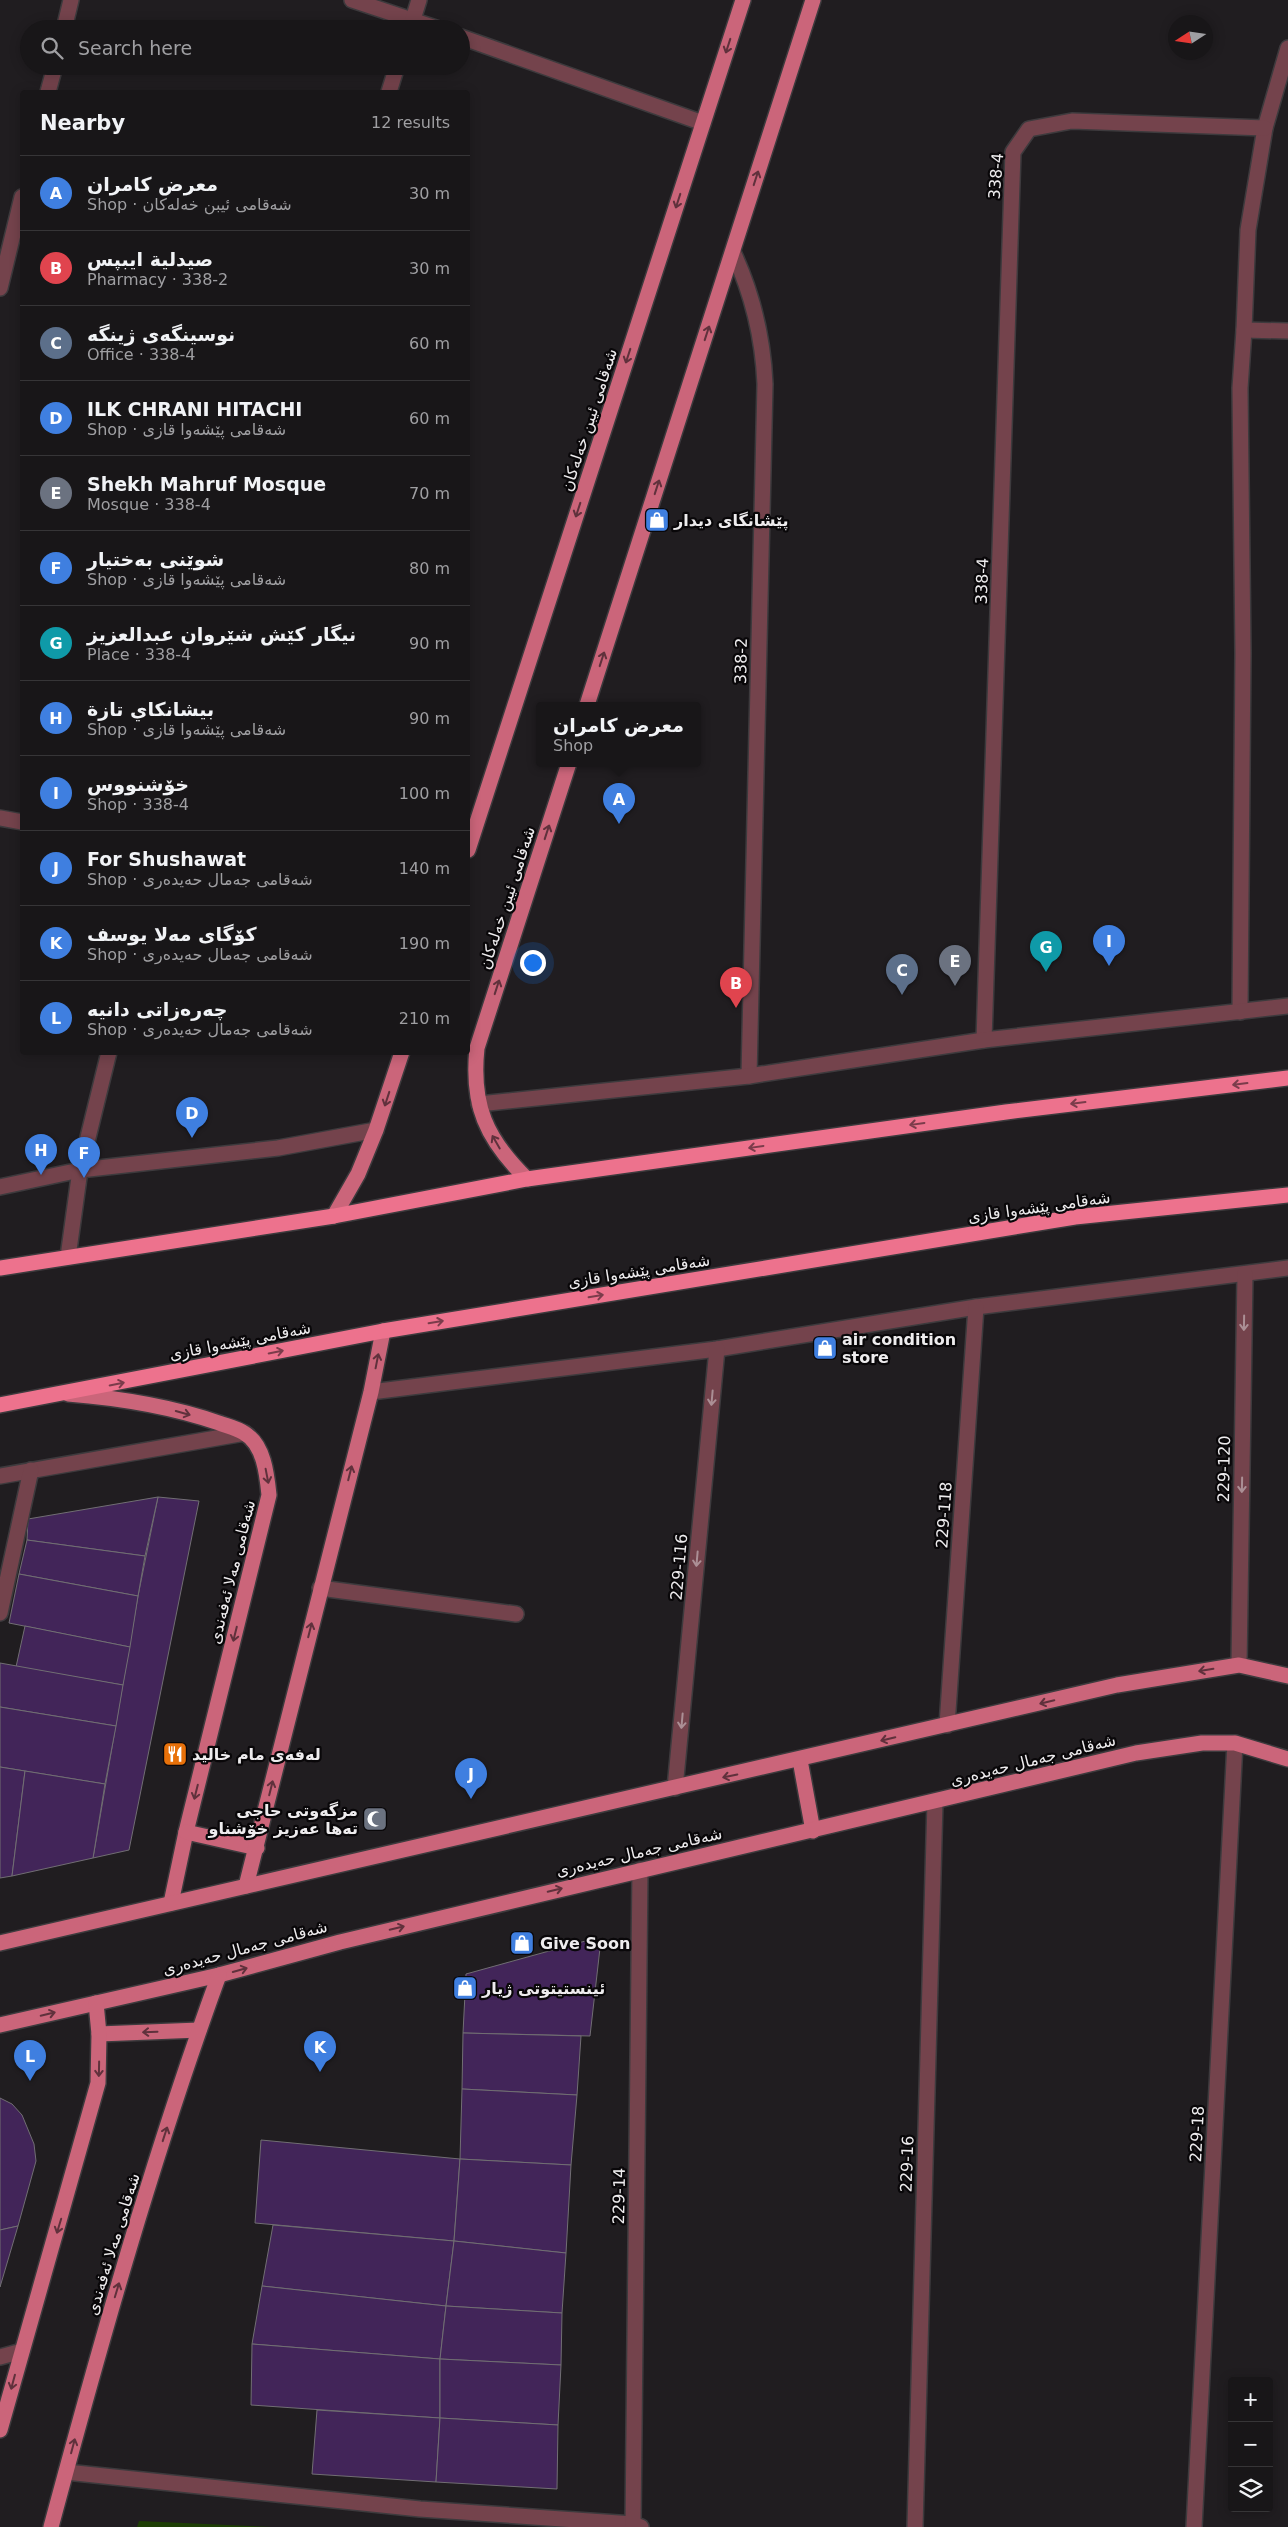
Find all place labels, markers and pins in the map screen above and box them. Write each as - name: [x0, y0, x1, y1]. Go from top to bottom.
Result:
- shop icon: پێشانگای دیدار: [644, 507, 670, 533]
- place label: پێشانگای دیدار: [673, 511, 789, 531]
- pin: A: [603, 783, 635, 824]
- pin: I: [1093, 925, 1125, 966]
- pin: G: [1030, 931, 1062, 972]
- pin: E: [939, 945, 971, 986]
- pin: C: [886, 954, 918, 995]
- pin: B: [720, 967, 752, 1008]
- pin: D: [176, 1097, 208, 1138]
- pin: H: [25, 1134, 57, 1175]
- pin: F: [68, 1137, 100, 1178]
- place label: air condition store: [842, 1330, 956, 1367]
- shop icon: air condition store: [812, 1335, 838, 1361]
- restaurant icon: لەفەی مام خالید: [162, 1741, 188, 1767]
- place label: لەفەی مام خالید: [192, 1745, 321, 1764]
- pin: J: [455, 1758, 487, 1799]
- place label: مزگەوتی حاجی تەها عەزیز خۆشناو: [207, 1801, 358, 1838]
- mosque icon: مزگەوتی حاجی تەها عەزیز خۆشناو: [362, 1806, 388, 1832]
- shop icon: Give Soon: [509, 1930, 535, 1956]
- place label: Give Soon: [540, 1934, 630, 1953]
- shop icon: ئینستیتوتی ژیار: [452, 1975, 478, 2001]
- place label: ئینستیتوتی ژیار: [481, 1979, 605, 1998]
- pin: K: [304, 2031, 336, 2072]
- pin: L: [14, 2040, 46, 2081]

